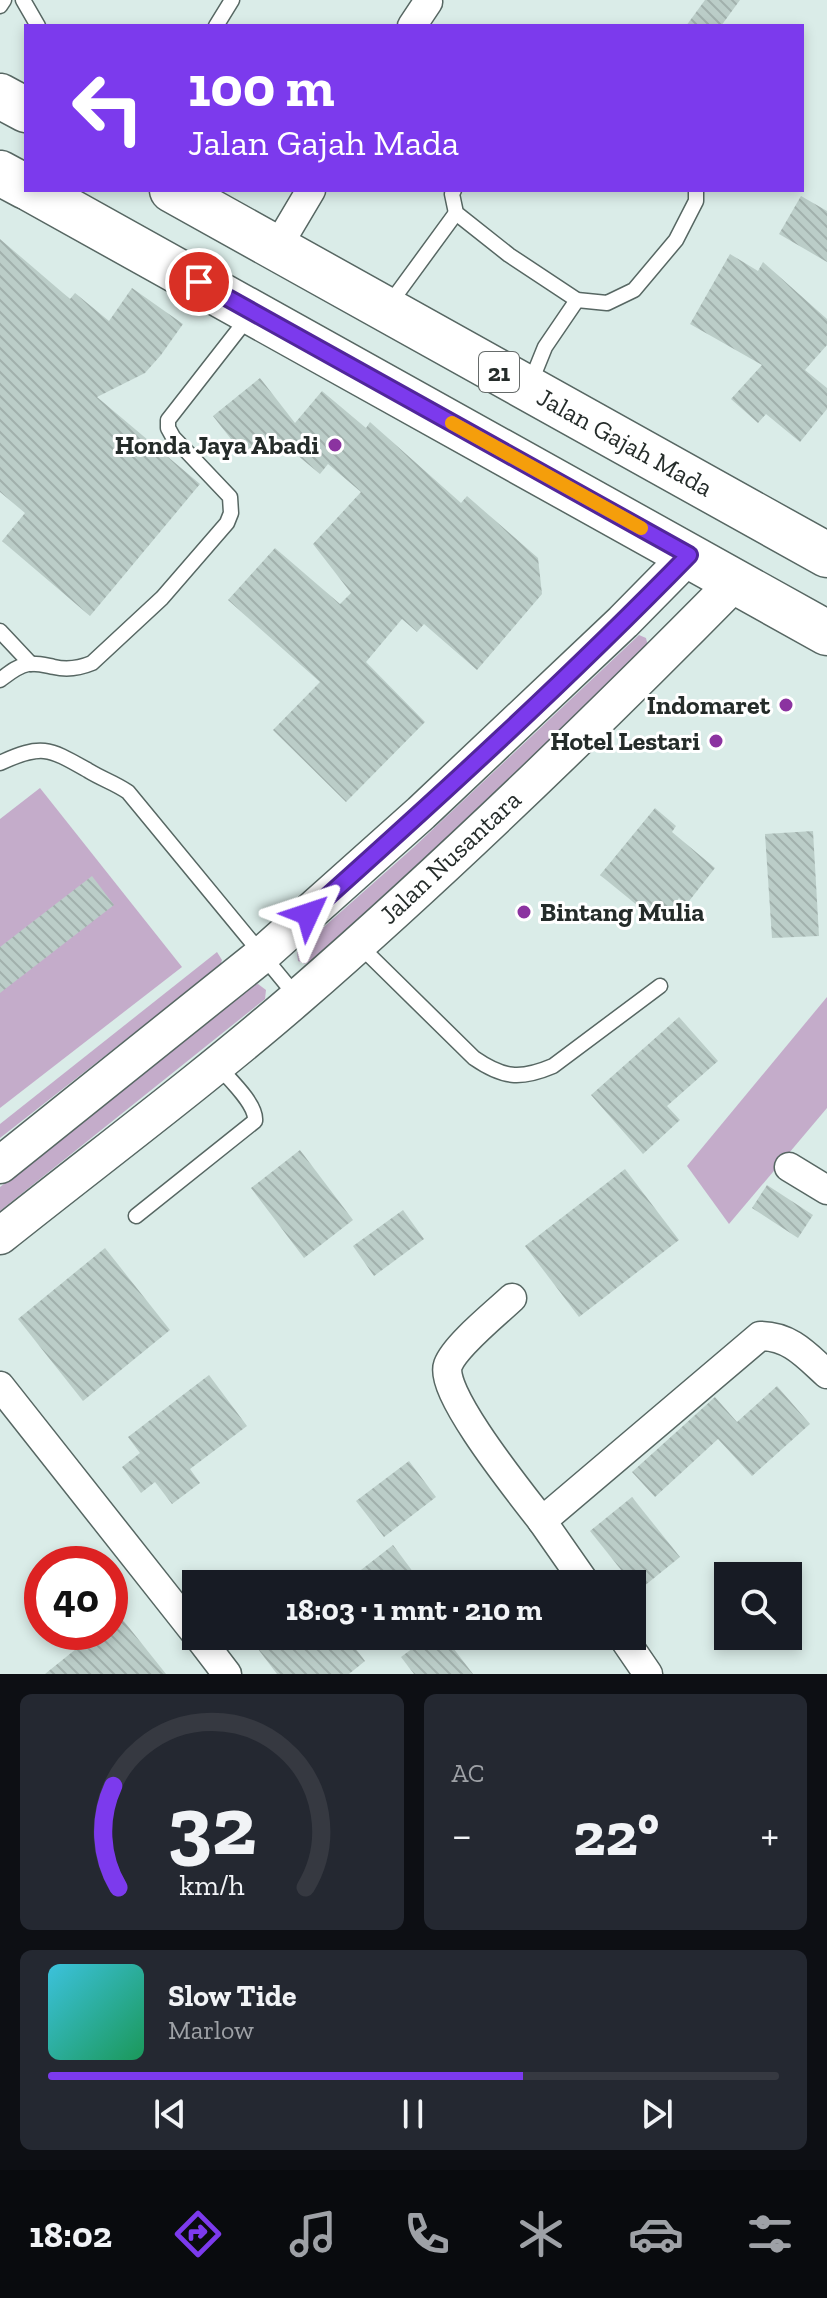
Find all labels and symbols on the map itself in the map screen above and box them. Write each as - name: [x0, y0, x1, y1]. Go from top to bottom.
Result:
- pin: [165, 248, 233, 316]
- road number: 21: [479, 352, 519, 392]
- street label: Jalan Gajah Mada: [532, 381, 719, 504]
- place label: Honda Jaya Abadi: [115, 429, 319, 461]
- marker: Honda Jaya Abadi: [326, 436, 344, 454]
- place label: Indomaret: [647, 689, 771, 721]
- marker: Indomaret: [777, 696, 795, 714]
- place label: Hotel Lestari: [550, 725, 700, 757]
- marker: Hotel Lestari: [707, 732, 725, 750]
- street label: Jalan Nusantara: [373, 783, 528, 931]
- position arrow: [266, 872, 350, 956]
- place label: Bintang Mulia: [540, 896, 704, 928]
- marker: Bintang Mulia: [515, 903, 533, 921]
- speed limit sign: 40: [24, 1546, 128, 1650]

